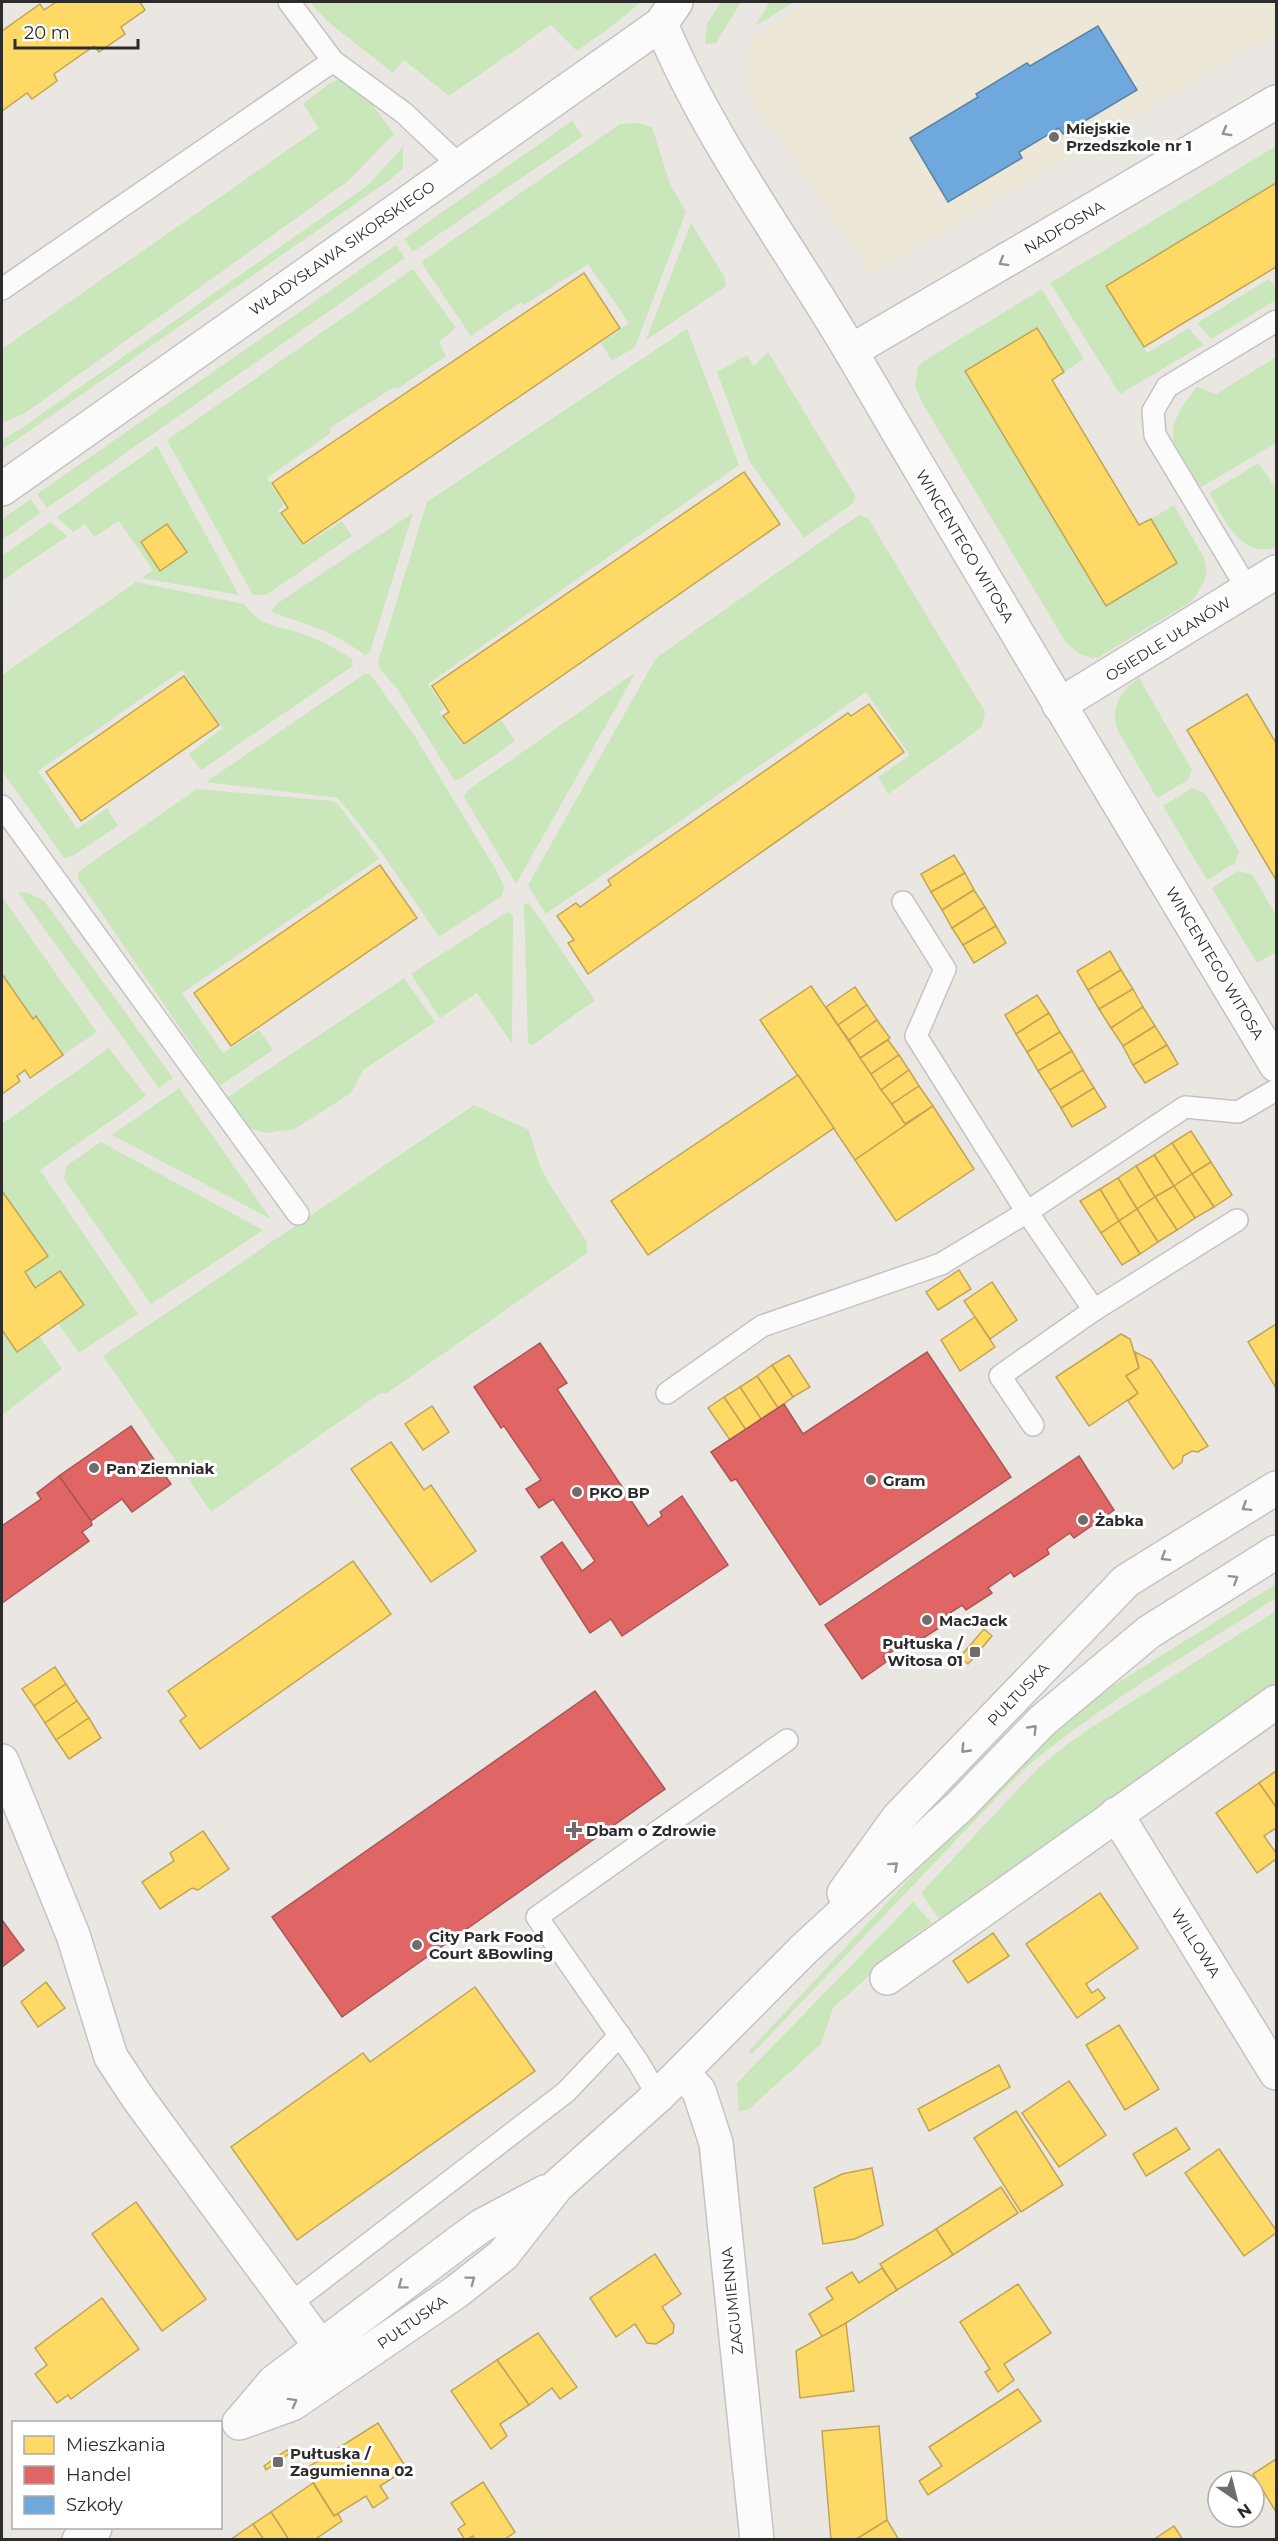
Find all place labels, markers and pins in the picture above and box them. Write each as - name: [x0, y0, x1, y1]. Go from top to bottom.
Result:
- place label: Miejskie Przedszkole nr 1: [1066, 119, 1192, 155]
- marker: Miejskie Przedszkole nr 1: [1047, 130, 1061, 144]
- place label: Pan Ziemniak: [106, 1459, 215, 1478]
- marker: Pan Ziemniak: [87, 1461, 101, 1475]
- place label: Gram: [883, 1471, 925, 1490]
- marker: Gram: [864, 1473, 878, 1487]
- place label: PKO BP: [589, 1483, 650, 1502]
- marker: PKO BP: [570, 1485, 584, 1499]
- place label: Żabka: [1095, 1511, 1144, 1530]
- marker: Żabka: [1076, 1513, 1090, 1527]
- place label: MacJack: [939, 1611, 1008, 1630]
- marker: MacJack: [920, 1613, 934, 1627]
- place label: Pułtuska / Witosa 01: [882, 1634, 964, 1670]
- marker: Pułtuska / Witosa 01: [968, 1645, 982, 1659]
- place label: Dbam o Zdrowie: [586, 1821, 716, 1840]
- marker: Dbam o Zdrowie: [567, 1823, 581, 1837]
- place label: City Park Food Court &Bowling: [429, 1927, 553, 1963]
- marker: City Park Food Court &Bowling: [410, 1938, 424, 1952]
- place label: Pułtuska / Zagumienna 02: [290, 2444, 413, 2480]
- marker: Pułtuska / Zagumienna 02: [271, 2455, 285, 2469]

